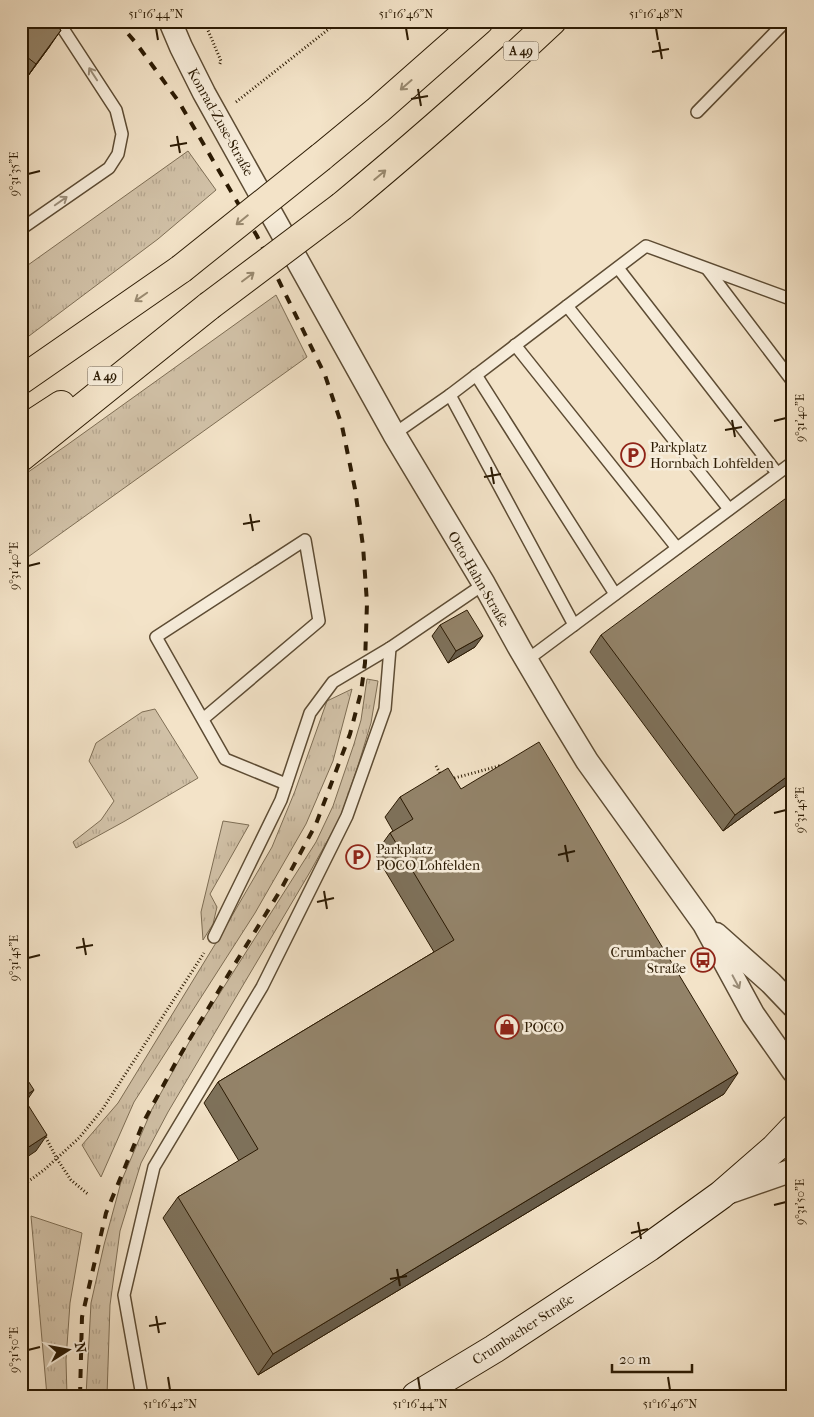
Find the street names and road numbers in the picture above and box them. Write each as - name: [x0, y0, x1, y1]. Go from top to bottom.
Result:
- road number: A 49: [504, 41, 538, 60]
- street label: Konrad-Zuse-Straße: [184, 65, 257, 179]
- road number: A 49: [88, 366, 122, 386]
- street label: Otto-Hahn-Straße: [444, 528, 513, 630]
- street label: Crumbacher Straße: [469, 1290, 577, 1369]

